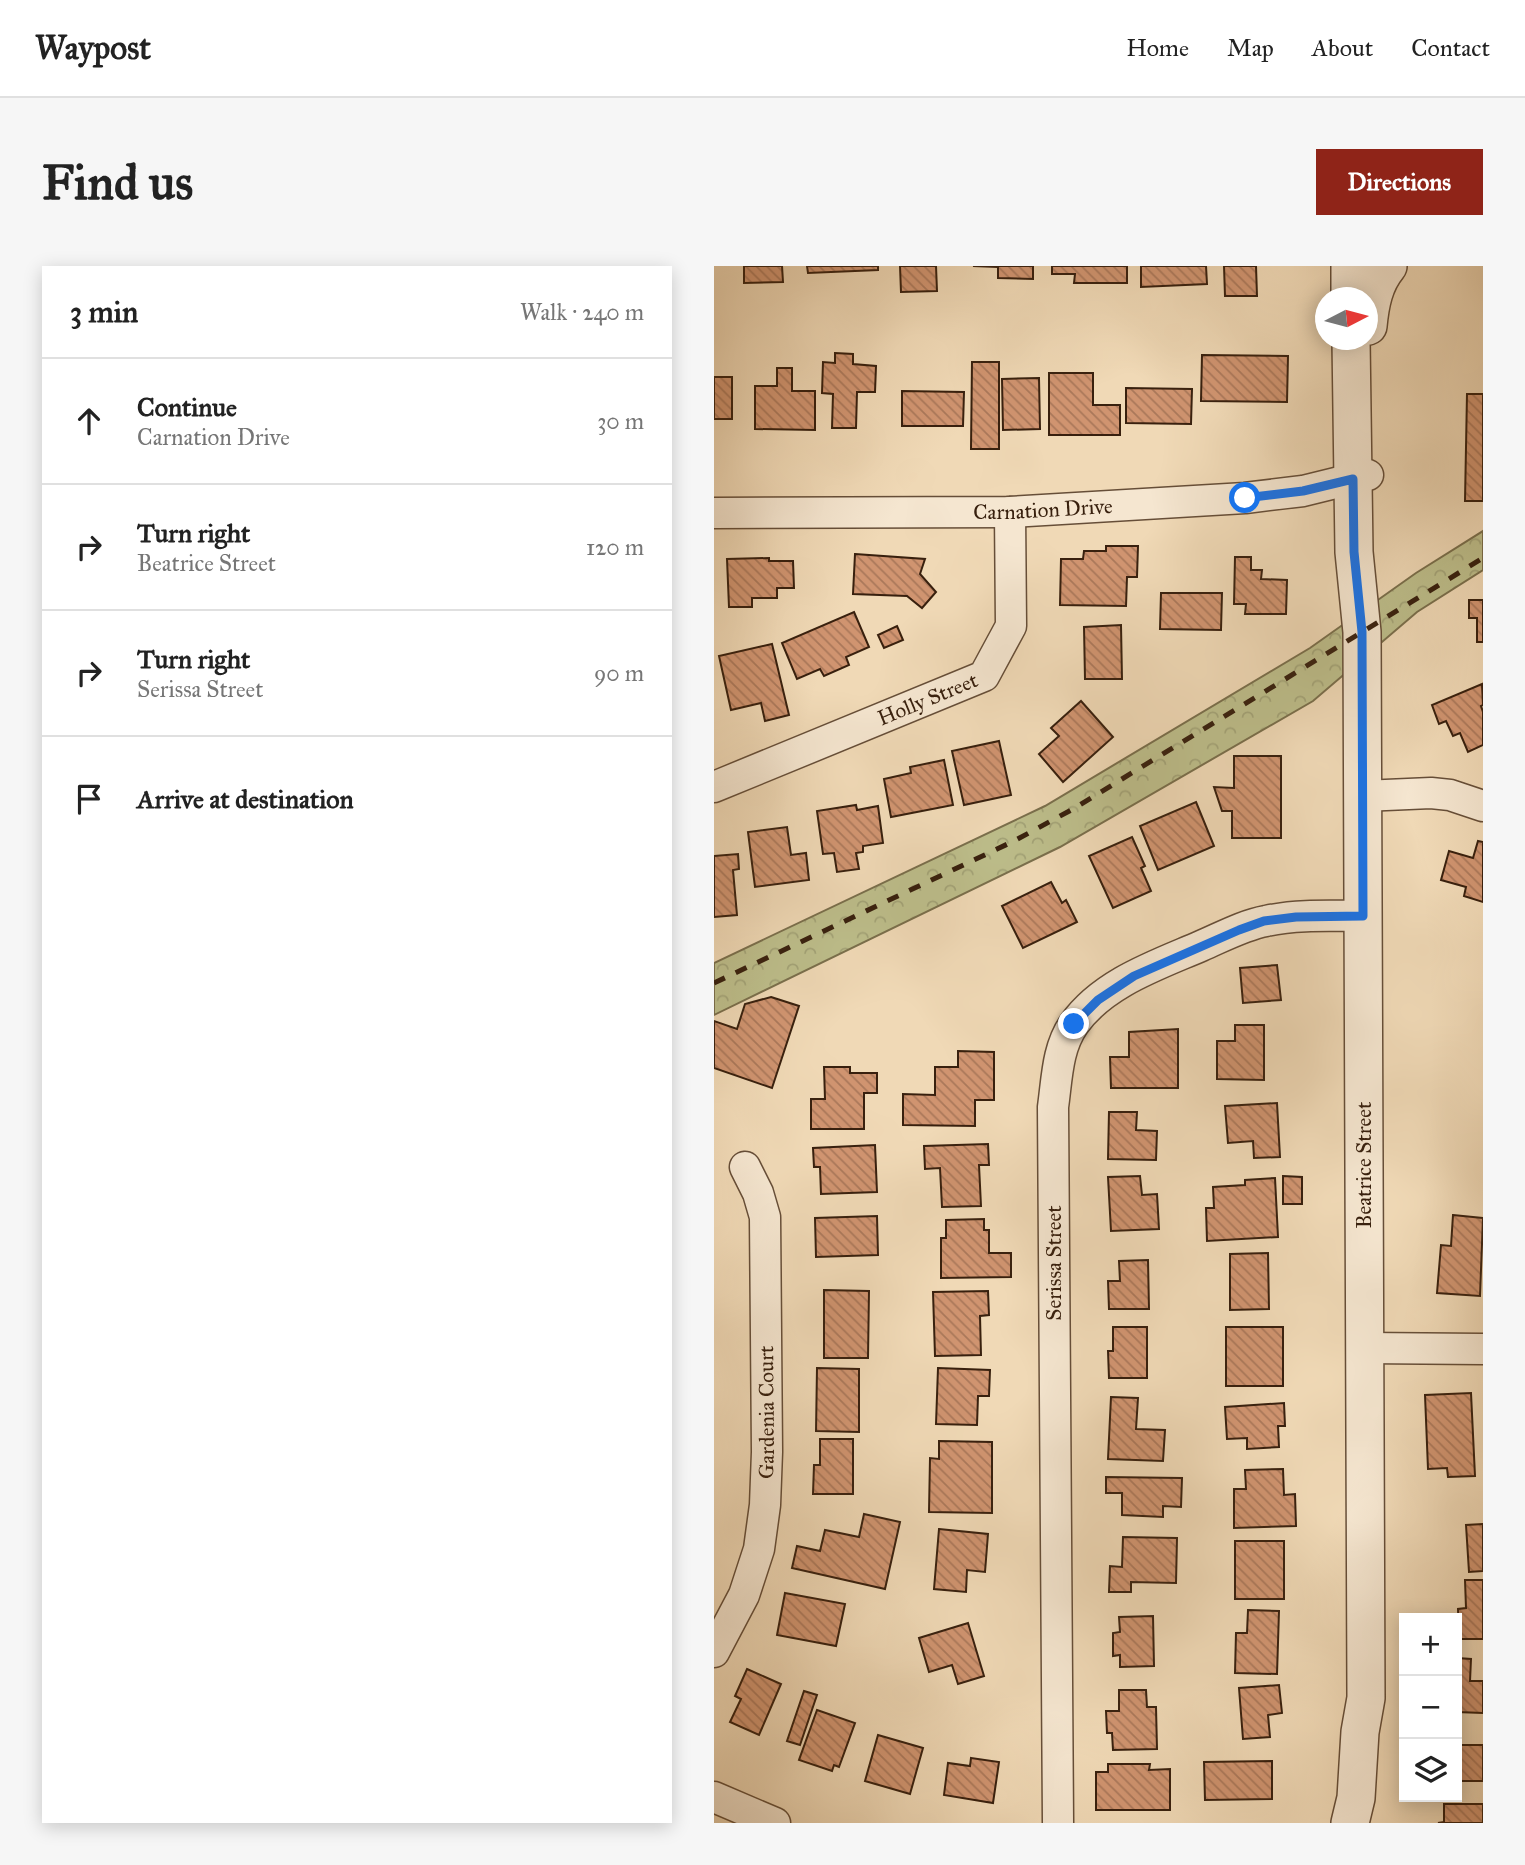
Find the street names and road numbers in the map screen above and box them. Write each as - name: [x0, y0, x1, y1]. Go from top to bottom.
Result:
- street label: Carnation Drive: [973, 493, 1114, 525]
- street label: Holly Street: [874, 667, 982, 731]
- street label: Beatrice Street: [1351, 1101, 1377, 1228]
- street label: Serissa Street: [1041, 1205, 1067, 1321]
- street label: Gardenia Court: [753, 1345, 780, 1479]

